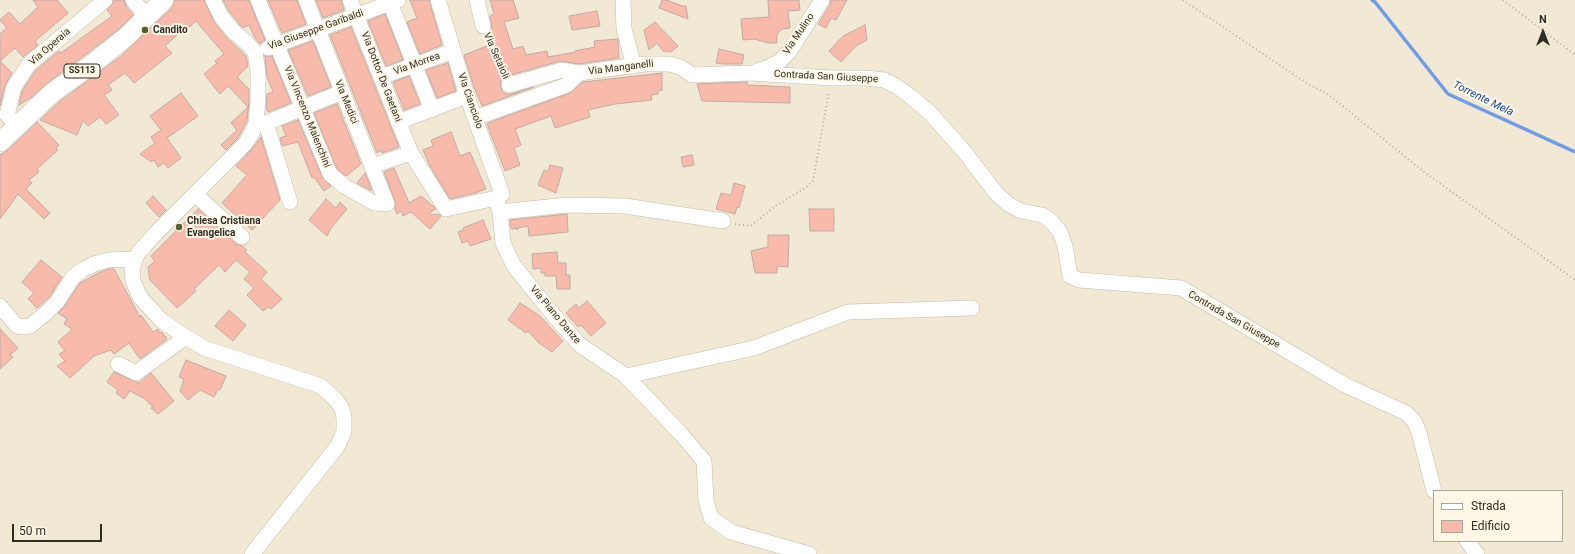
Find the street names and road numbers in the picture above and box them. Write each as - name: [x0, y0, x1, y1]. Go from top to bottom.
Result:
- street label: Via Giuseppe Garibaldi: [267, 7, 365, 53]
- street label: Via Mulino: [781, 11, 817, 57]
- street label: Via Operaia: [27, 26, 73, 68]
- street label: Via Dottor De Gaetani: [358, 30, 404, 124]
- street label: Via Setaioli: [480, 31, 512, 81]
- street label: Via Morrea: [392, 50, 442, 78]
- street label: Via Manganelli: [588, 58, 654, 78]
- road number: SS113: [64, 64, 100, 78]
- street label: Via Vincenzo Malenchini: [281, 64, 333, 170]
- street label: Contrada San Giuseppe: [774, 68, 878, 86]
- street label: Via Cianciolo: [455, 72, 485, 130]
- street label: Via Medici: [332, 78, 360, 126]
- street label: Via Piano Danze: [527, 283, 583, 347]
- street label: Contrada San Giuseppe: [1186, 289, 1282, 351]

